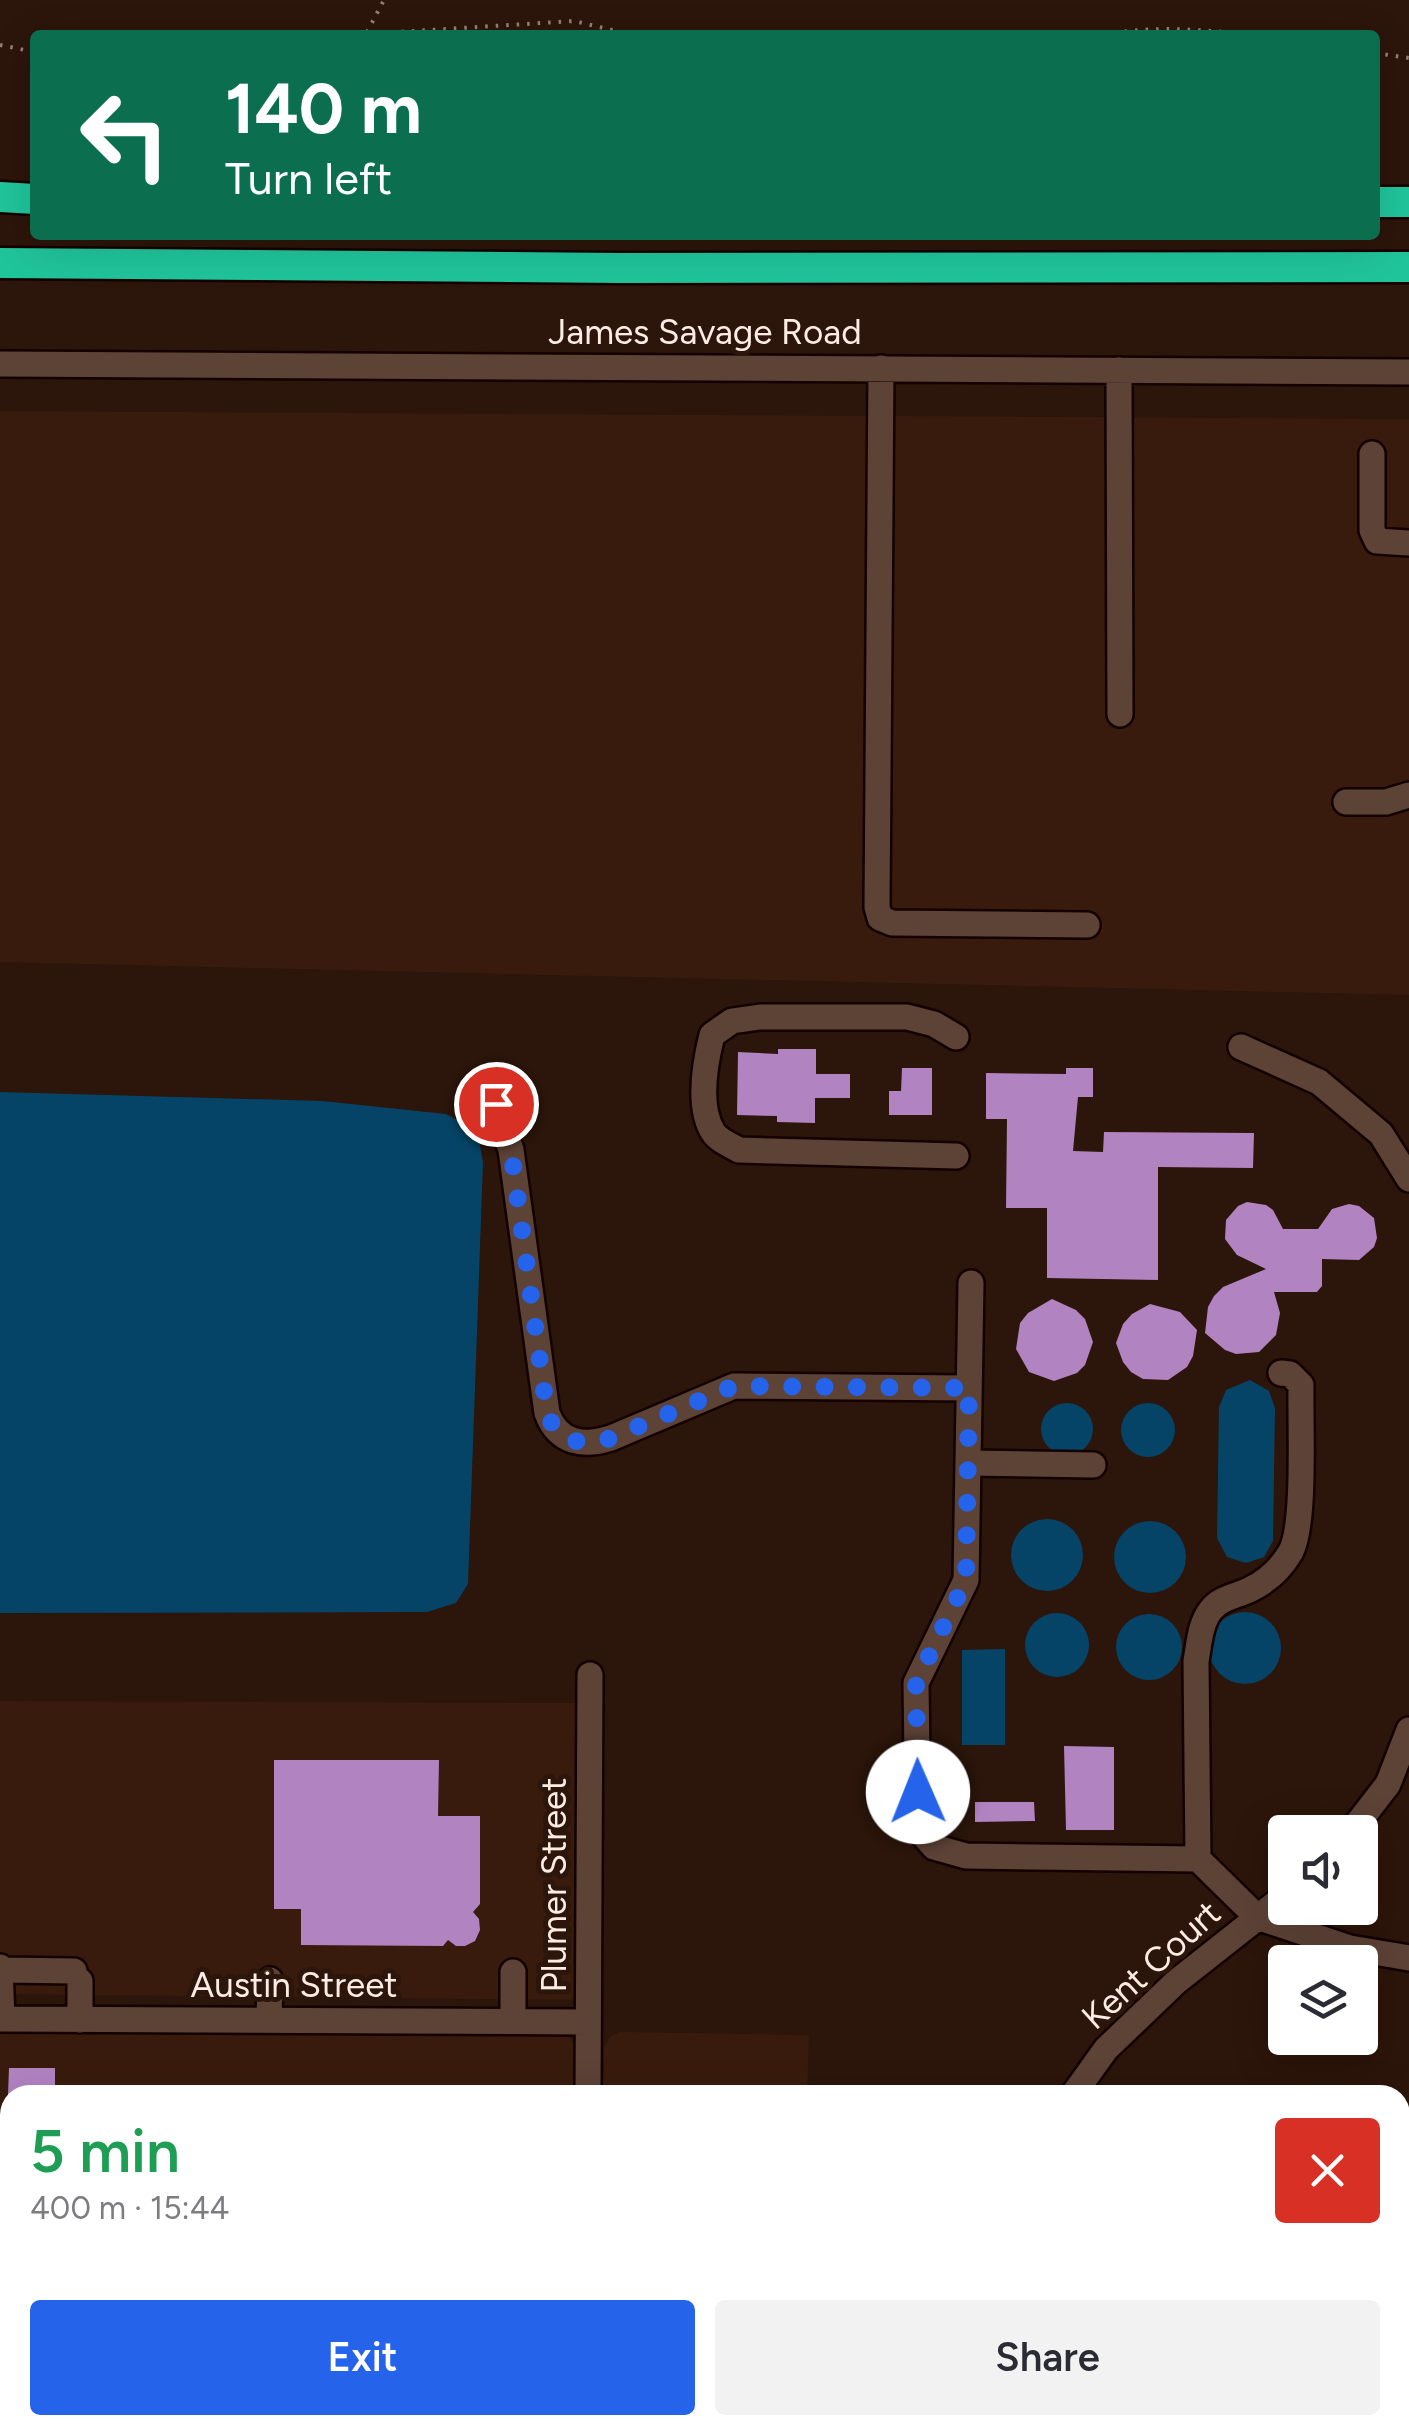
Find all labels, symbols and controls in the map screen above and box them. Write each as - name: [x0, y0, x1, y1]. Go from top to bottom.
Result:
- text: 140 m: [225, 66, 422, 151]
- icon: left: [60, 70, 190, 200]
- text: Turn left: [225, 151, 392, 205]
- street label: James Savage Road: [548, 311, 862, 353]
- pin: [454, 1062, 539, 1147]
- icon: arrive: [469, 1077, 524, 1132]
- position arrow: [866, 1740, 970, 1844]
- street label: Plumer Street: [533, 1778, 575, 1992]
- map controls: [1268, 1815, 1378, 2055]
- button: sound: [1268, 1815, 1378, 1925]
- street label: Kent Court: [1073, 1892, 1229, 2038]
- button: layers: [1268, 1945, 1378, 2055]
- street label: Austin Street: [190, 1964, 398, 2006]
- text: 5 min: [30, 2115, 180, 2187]
- button: close: [1275, 2118, 1380, 2223]
- text: 400 m · 15:44: [30, 2189, 229, 2227]
- button: Exit: [30, 2300, 695, 2415]
- button: Share: [715, 2300, 1380, 2415]

